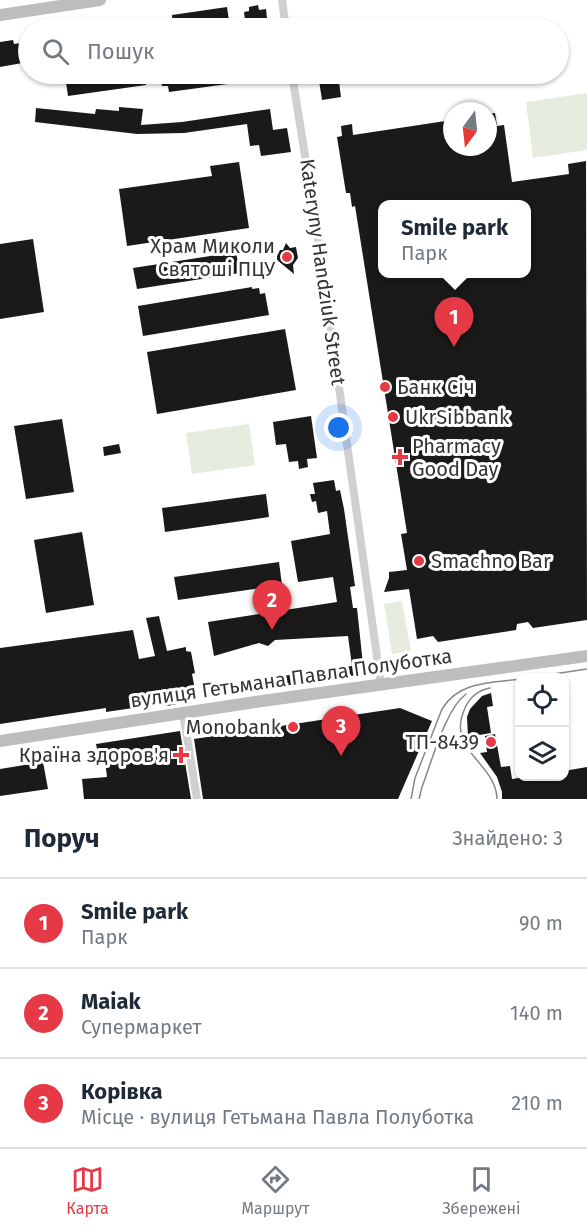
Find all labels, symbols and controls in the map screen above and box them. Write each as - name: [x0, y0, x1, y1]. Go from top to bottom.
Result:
- search box: [18, 18, 569, 84]
- icon: search: [39, 35, 72, 68]
- text: Пошук: [87, 38, 154, 65]
- north arrow: [443, 102, 497, 156]
- street label: Kateryny Handziuk Street: [295, 157, 351, 388]
- popup: [378, 200, 531, 278]
- text: Smile park: [401, 214, 508, 241]
- place label: Храм Миколи Святоші ПЦУ: [150, 234, 275, 281]
- text: Парк: [401, 241, 448, 265]
- marker: Храм Миколи Святоші ПЦУ: [280, 250, 294, 264]
- pin: 1: [434, 298, 474, 347]
- place label: Банк Січ: [397, 375, 475, 399]
- marker: Банк Січ: [378, 380, 392, 394]
- place label: UkrSibbank: [405, 405, 510, 429]
- marker: UkrSibbank: [386, 410, 400, 424]
- your location: [324, 413, 353, 442]
- place label: Pharmacy Good Day: [412, 434, 501, 481]
- marker: Pharmacy Good Day: [393, 450, 407, 464]
- place label: Smachno Bar: [431, 549, 551, 573]
- marker: Smachno Bar: [412, 554, 426, 568]
- pin: 2: [252, 580, 292, 630]
- street label: вулиця Гетьмана Павла Полуботка: [129, 644, 453, 712]
- map controls: [515, 673, 569, 781]
- button: locate: [515, 673, 569, 727]
- pin: 3: [322, 706, 360, 756]
- place label: Monobank: [186, 715, 282, 739]
- marker: Monobank: [286, 720, 300, 734]
- button: layers: [515, 727, 569, 781]
- place label: ТП-8439: [406, 730, 479, 754]
- marker: ТП-8439: [484, 735, 498, 749]
- place label: Країна здоров'я: [19, 743, 169, 767]
- marker: Країна здоров'я: [174, 748, 188, 762]
- text: Поруч: [24, 823, 100, 854]
- text: Знайдено: 3: [452, 826, 563, 850]
- text: Smile park: [81, 898, 188, 925]
- text: 1: [39, 911, 48, 935]
- text: 90 m: [519, 911, 563, 935]
- text: Парк: [81, 925, 128, 949]
- text: Maiak: [81, 988, 141, 1015]
- text: 2: [38, 1001, 49, 1025]
- text: 140 m: [510, 1001, 563, 1025]
- text: Супермаркет: [81, 1015, 201, 1039]
- text: Корівка: [81, 1078, 163, 1105]
- text: 3: [38, 1091, 49, 1115]
- text: 210 m: [511, 1091, 563, 1115]
- text: Місце · вулиця Гетьмана Павла Полуботка: [81, 1105, 474, 1129]
- tab: Карта: [66, 1163, 109, 1218]
- tab: Маршрут: [241, 1163, 309, 1218]
- tab: Збережені: [442, 1163, 521, 1218]

